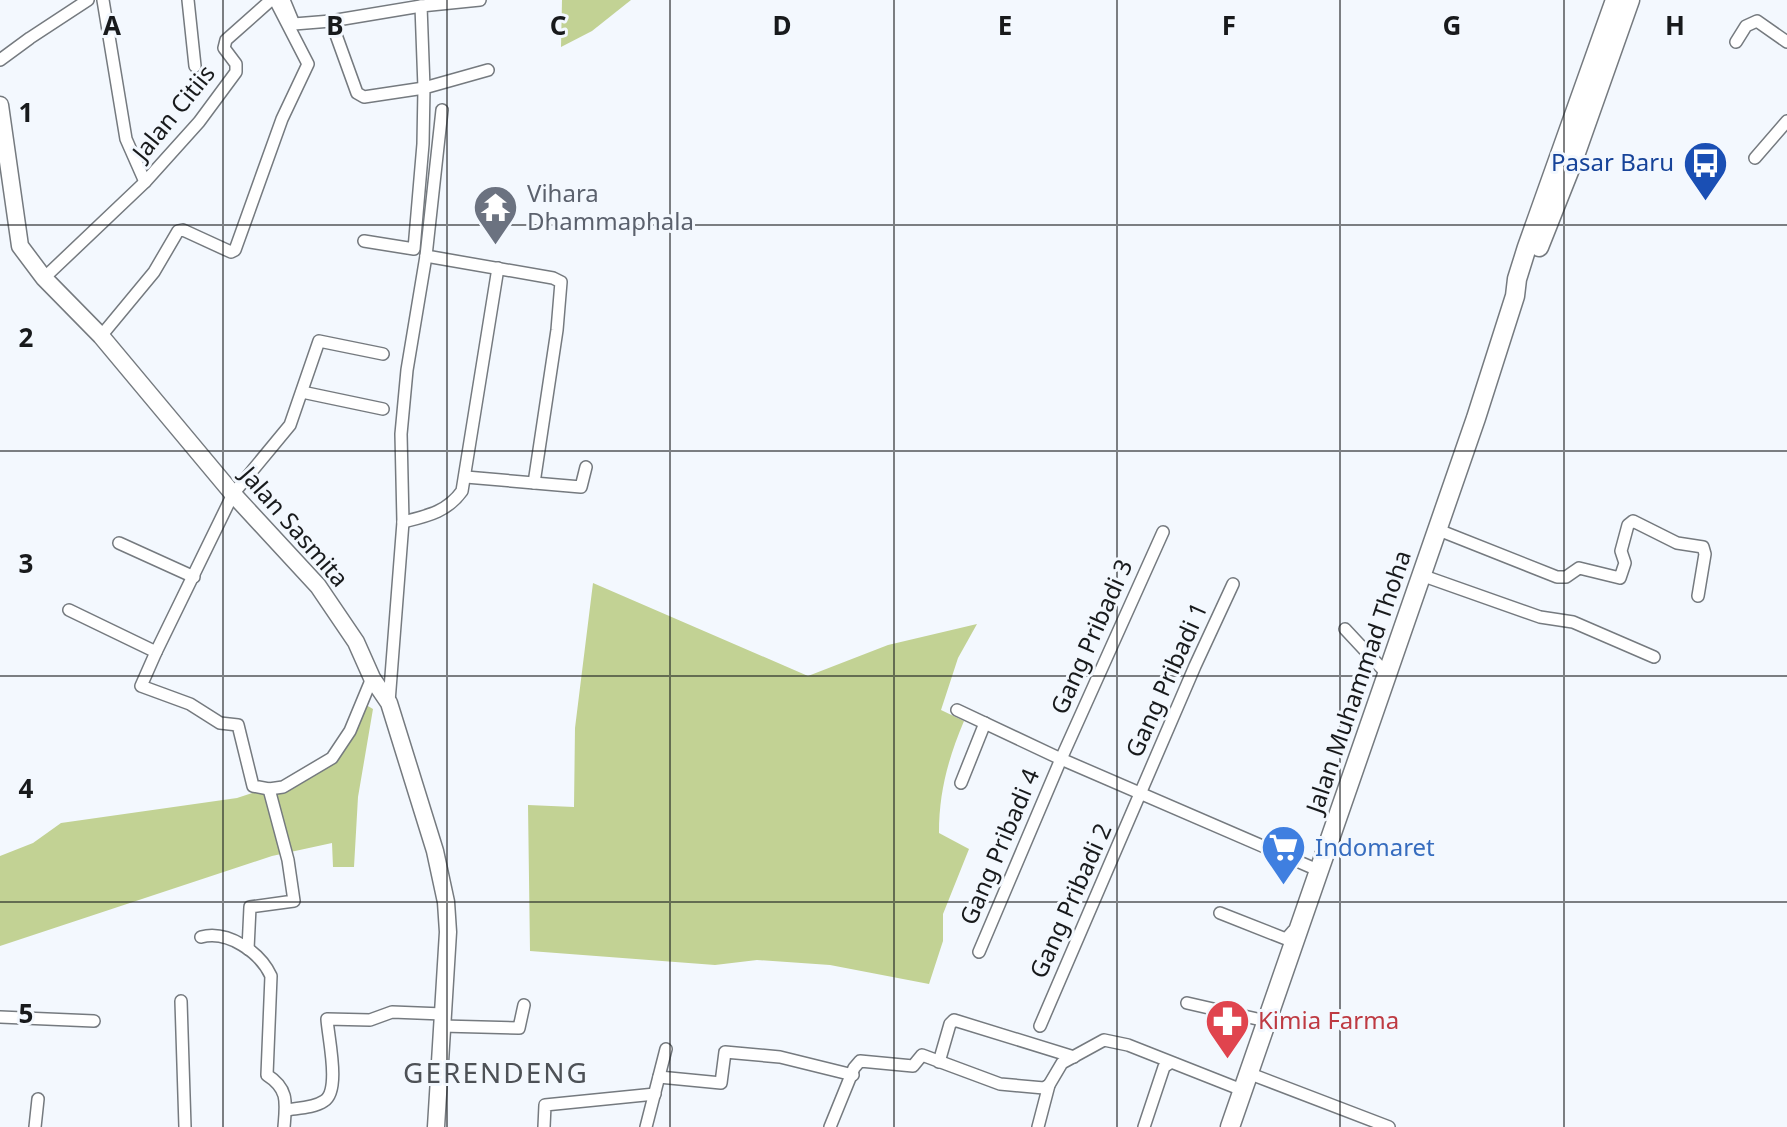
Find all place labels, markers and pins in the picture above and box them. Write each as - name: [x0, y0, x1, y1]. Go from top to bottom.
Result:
- bus stop icon: Pasar Baru: [1681, 139, 1729, 202]
- place label: Pasar Baru: [1551, 145, 1674, 178]
- place label: Vihara Dhammaphala: [527, 176, 694, 237]
- temple icon: Vihara Dhammaphala: [472, 184, 520, 247]
- supermarket icon: Indomaret: [1260, 824, 1308, 887]
- place label: Indomaret: [1315, 830, 1435, 863]
- pharmacy icon: Kimia Farma: [1203, 997, 1251, 1060]
- place label: Kimia Farma: [1258, 1003, 1399, 1036]

